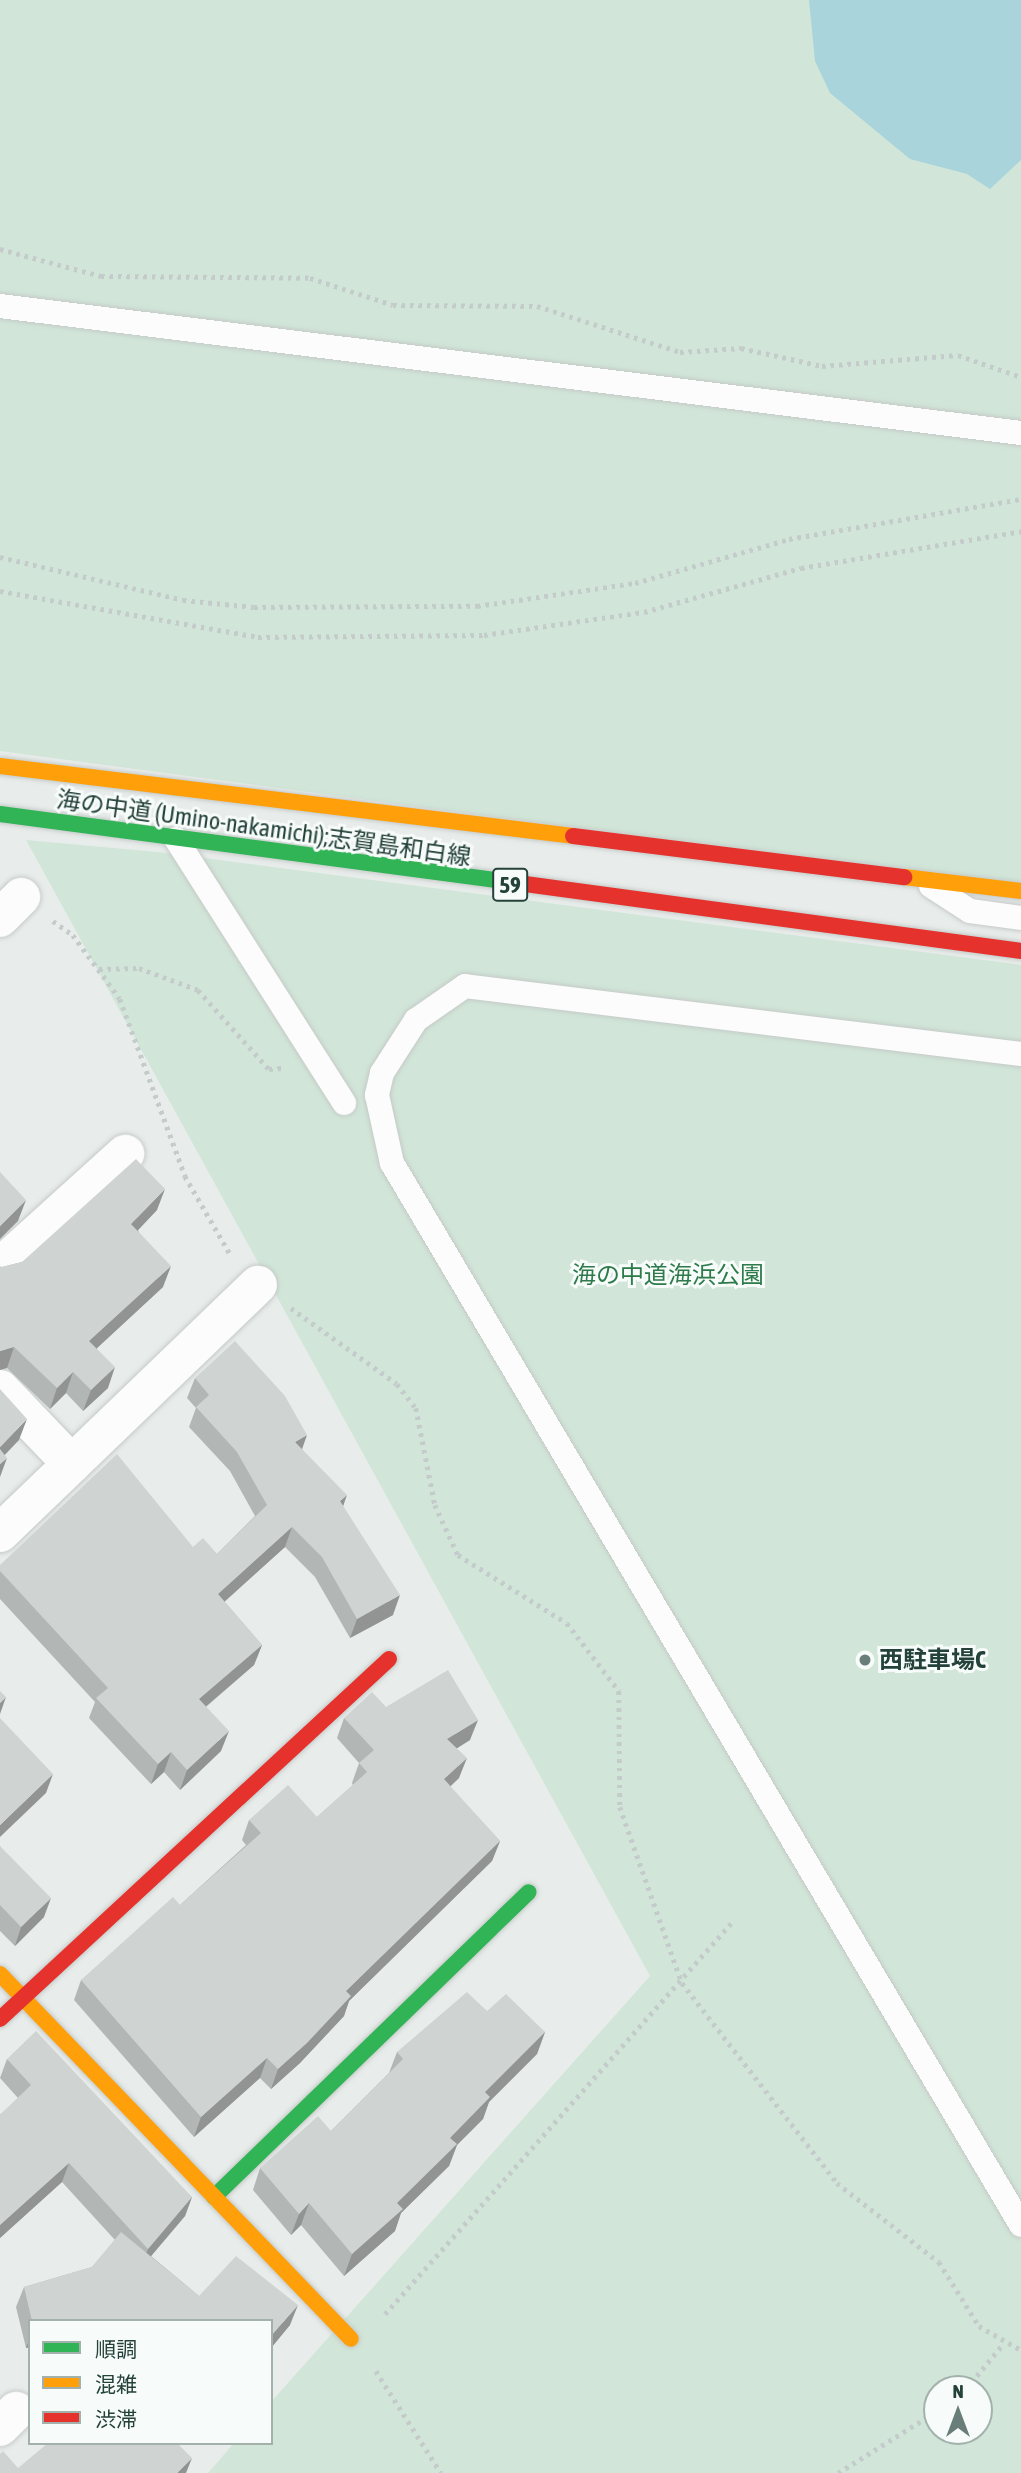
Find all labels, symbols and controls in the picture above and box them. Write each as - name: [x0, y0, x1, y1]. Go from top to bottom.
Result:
- street label: 海の中道 (Umino-nakamichi);志賀島和白線: [55, 785, 473, 871]
- road number: 59: [491, 866, 529, 904]
- park label: 海の中道海浜公園: [572, 1261, 764, 1289]
- place label: 西駐車場C: [879, 1646, 986, 1674]
- marker: 西駐車場C: [857, 1652, 873, 1668]
- legend: [28, 2319, 273, 2445]
- text: 順調: [95, 2337, 137, 2361]
- text: 混雑: [95, 2372, 137, 2396]
- north arrow: [923, 2375, 993, 2445]
- text: N: [952, 2380, 964, 2402]
- text: 渋滞: [95, 2407, 137, 2431]

